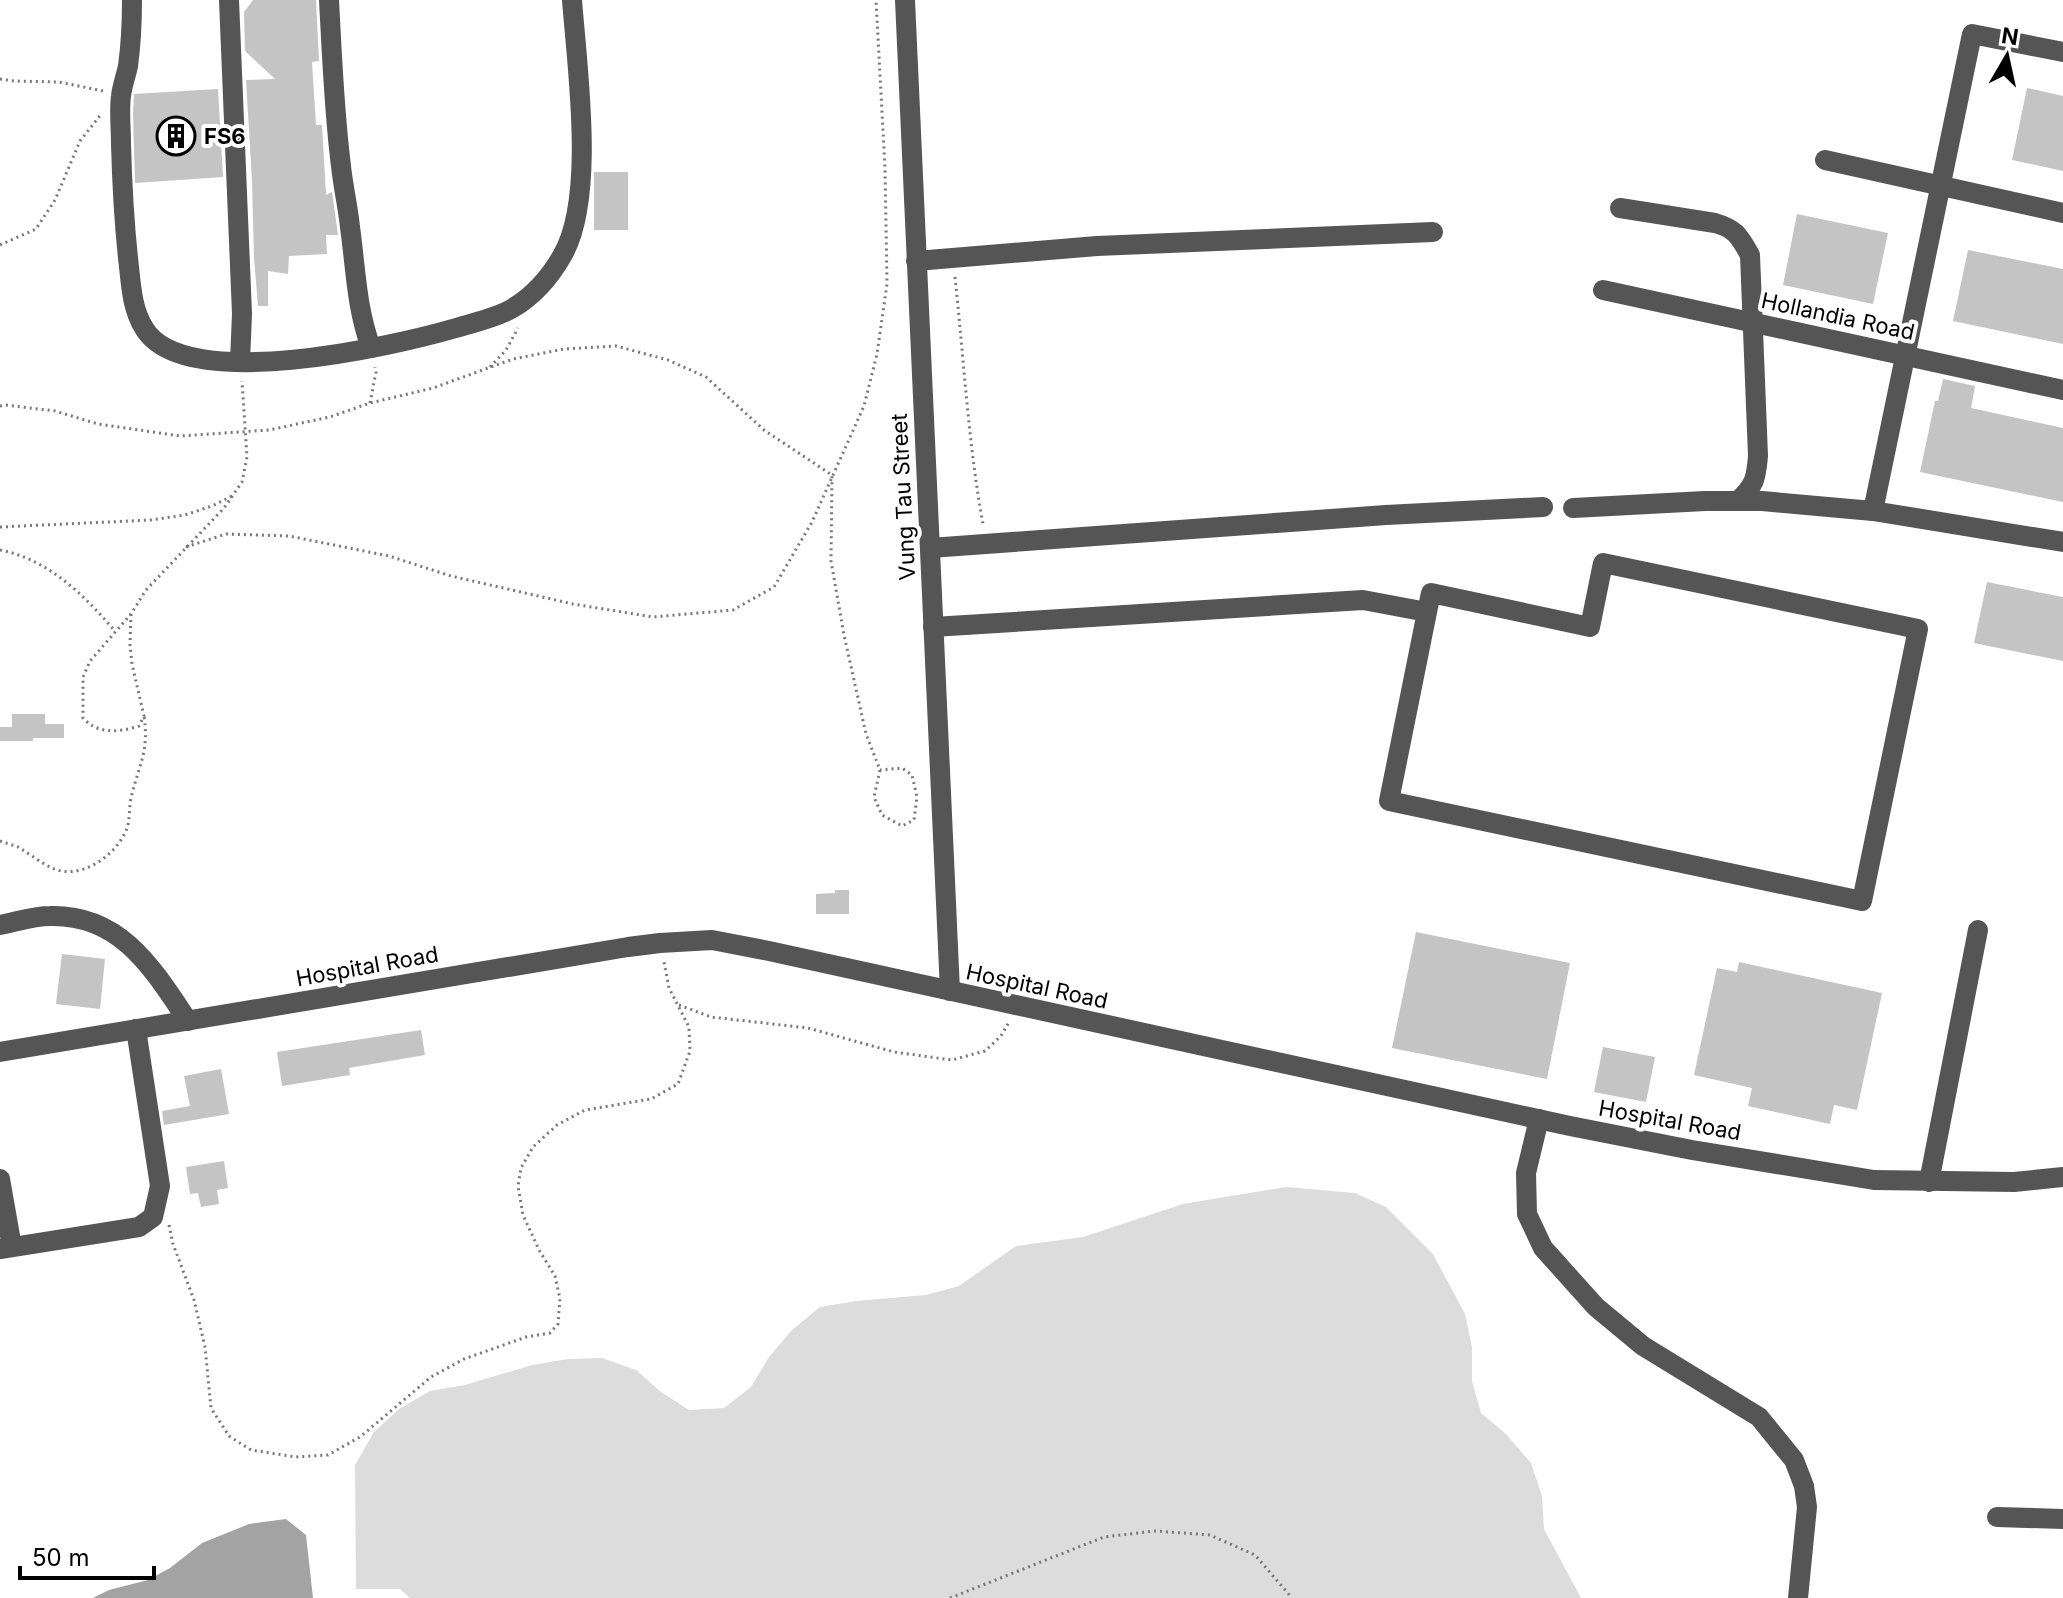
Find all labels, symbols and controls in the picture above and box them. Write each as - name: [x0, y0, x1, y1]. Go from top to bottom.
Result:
- north arrow: [1967, 16, 2047, 96]
- text: N: [2000, 22, 2020, 50]
- building icon: FS6: [155, 115, 197, 157]
- place label: FS6: [204, 123, 246, 149]
- street label: Hollandia Road: [1759, 287, 1917, 345]
- street label: Vung Tau Street: [886, 413, 920, 581]
- street label: Hospital Road: [294, 941, 440, 991]
- street label: Hospital Road: [964, 958, 1110, 1014]
- street label: Hospital Road: [1597, 1095, 1743, 1145]
- scale bar: [20, 1530, 154, 1580]
- text: 50 m: [32, 1543, 90, 1572]

